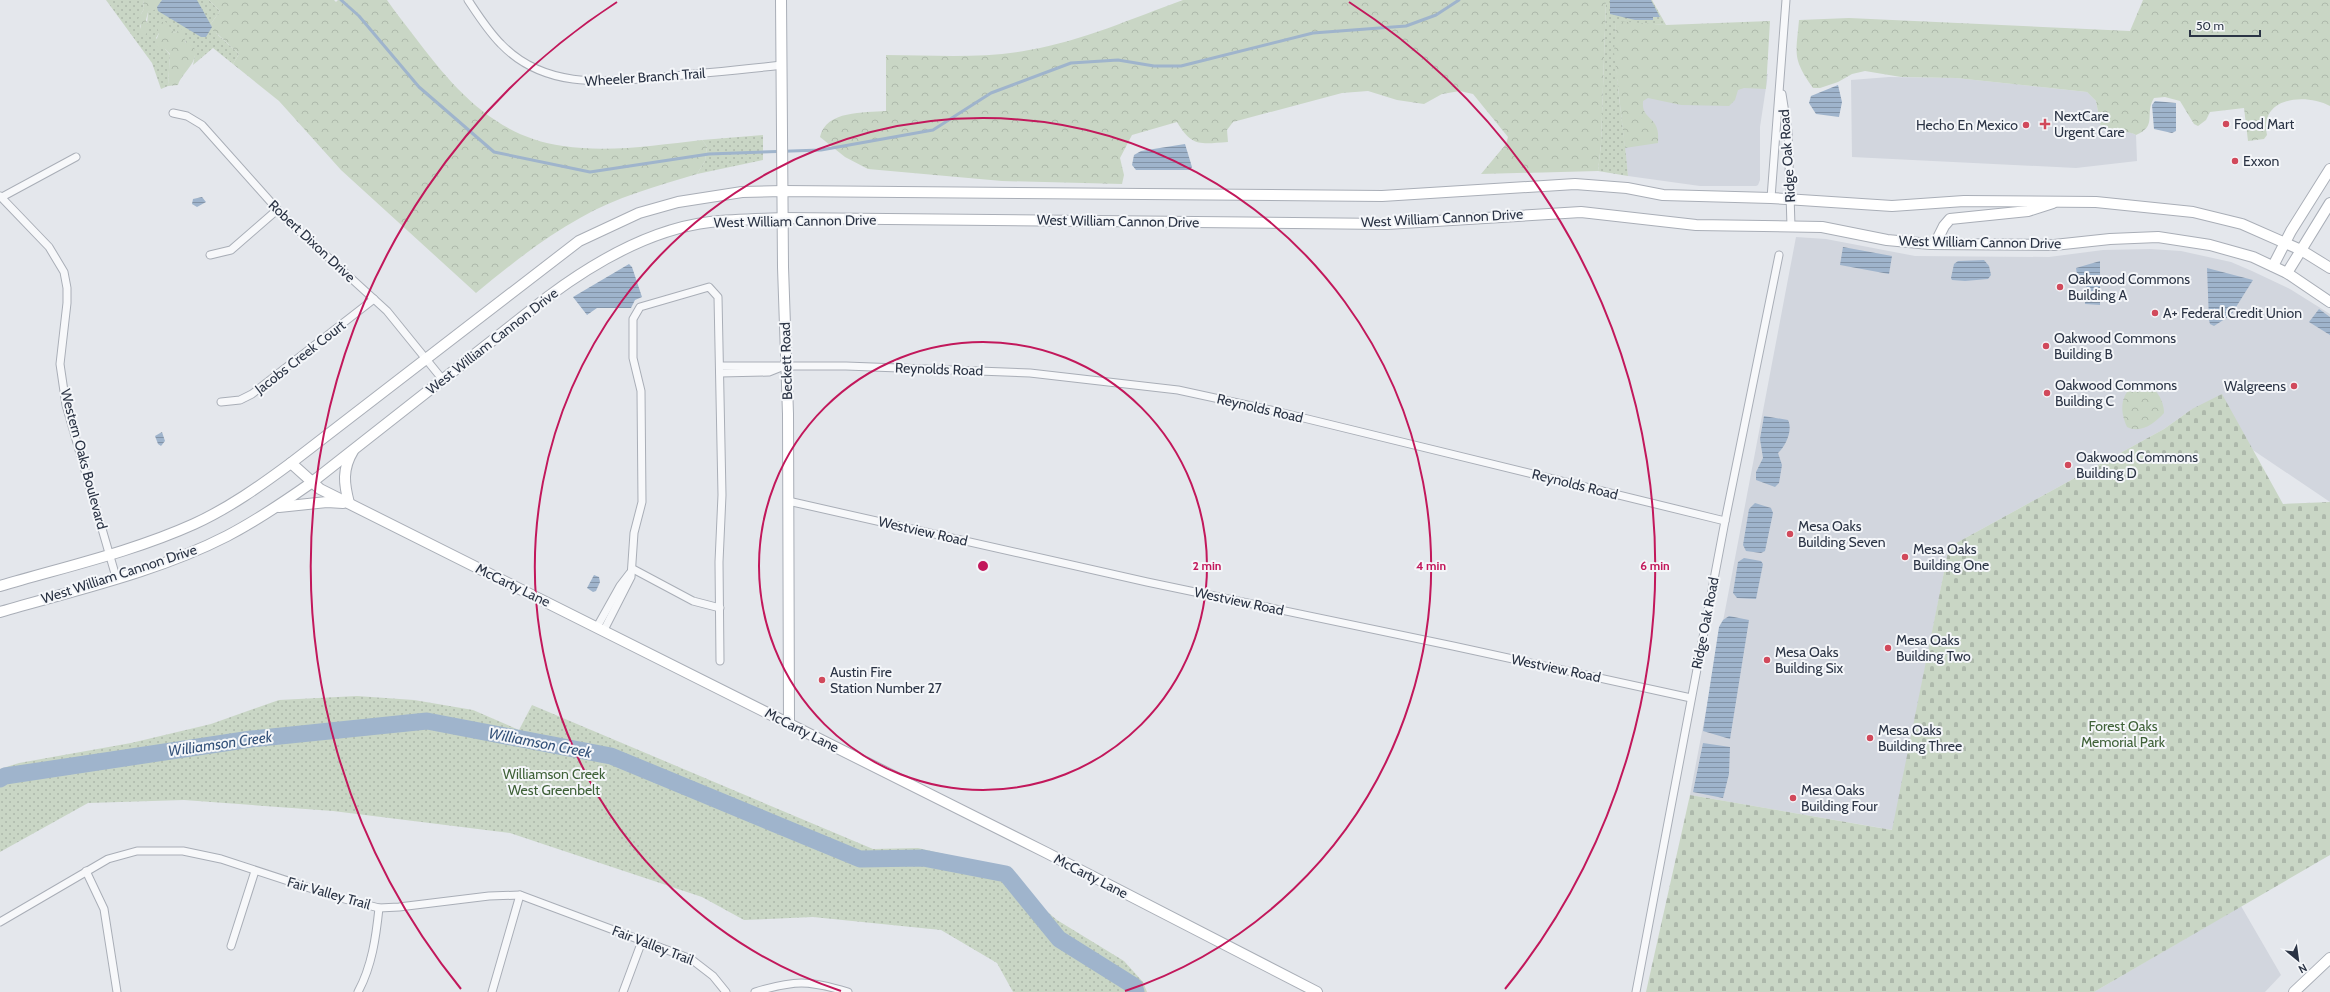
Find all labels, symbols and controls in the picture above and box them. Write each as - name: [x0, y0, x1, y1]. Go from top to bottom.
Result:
- scale bar: [2190, 12, 2260, 38]
- text: 50 m: [2196, 18, 2224, 33]
- street label: Wheeler Branch Trail: [584, 64, 707, 90]
- place label: NextCare Urgent Care: [2054, 107, 2125, 141]
- street label: Ridge Oak Road: [1775, 109, 1799, 203]
- place label: Food Mart: [2234, 115, 2294, 133]
- place label: Hecho En Mexico: [1916, 116, 2018, 134]
- marker: NextCare Urgent Care: [2039, 118, 2051, 130]
- marker: Food Mart: [2221, 119, 2231, 129]
- marker: Hecho En Mexico: [2021, 120, 2031, 130]
- place label: Exxon: [2243, 152, 2279, 170]
- marker: Exxon: [2230, 156, 2240, 166]
- street label: Robert Dixon Drive: [265, 196, 359, 286]
- street label: West William Cannon Drive: [1360, 205, 1524, 231]
- street label: West William Cannon Drive: [714, 211, 876, 231]
- street label: West William Cannon Drive: [1037, 211, 1199, 231]
- street label: West William Cannon Drive: [1899, 232, 2061, 252]
- place label: Oakwood Commons Building A: [2068, 270, 2190, 304]
- marker: Oakwood Commons Building A: [2055, 282, 2065, 292]
- street label: West William Cannon Drive: [422, 284, 562, 398]
- place label: A+ Federal Credit Union: [2163, 304, 2302, 322]
- marker: A+ Federal Credit Union: [2150, 308, 2160, 318]
- street label: Jacobs Creek Court: [250, 316, 349, 399]
- street label: Beckett Road: [776, 322, 796, 400]
- place label: Oakwood Commons Building B: [2054, 329, 2176, 363]
- marker: Oakwood Commons Building B: [2041, 341, 2051, 351]
- street label: Reynolds Road: [895, 358, 983, 380]
- place label: Oakwood Commons Building C: [2055, 376, 2177, 410]
- place label: Walgreens: [2224, 377, 2286, 395]
- marker: Walgreens: [2289, 381, 2299, 391]
- street label: Western Oaks Boulevard: [57, 387, 111, 531]
- marker: Oakwood Commons Building C: [2042, 388, 2052, 398]
- street label: Reynolds Road: [1215, 389, 1305, 427]
- place label: Oakwood Commons Building D: [2076, 448, 2198, 482]
- marker: Oakwood Commons Building D: [2063, 460, 2073, 470]
- street label: Reynolds Road: [1530, 465, 1620, 503]
- street label: Westview Road: [877, 512, 969, 550]
- place label: Mesa Oaks Building Seven: [1798, 517, 1886, 551]
- marker: Mesa Oaks Building Seven: [1785, 529, 1795, 539]
- street label: West William Cannon Drive: [39, 540, 199, 608]
- place label: Mesa Oaks Building One: [1913, 540, 1989, 574]
- marker: Mesa Oaks Building One: [1900, 552, 1910, 562]
- text: 2 min: [1193, 558, 1221, 573]
- text: 4 min: [1416, 558, 1446, 573]
- text: 6 min: [1640, 558, 1670, 573]
- street label: McCarty Lane: [473, 559, 553, 611]
- centre of rings: [976, 559, 990, 573]
- street label: Ridge Oak Road: [1687, 575, 1723, 671]
- street label: Westview Road: [1193, 583, 1285, 619]
- place label: Mesa Oaks Building Two: [1896, 631, 1971, 665]
- place label: Mesa Oaks Building Six: [1775, 643, 1844, 677]
- marker: Mesa Oaks Building Two: [1883, 643, 1893, 653]
- street label: Westview Road: [1510, 650, 1602, 686]
- marker: Mesa Oaks Building Six: [1762, 655, 1772, 665]
- place label: Austin Fire Station Number 27: [830, 663, 942, 697]
- marker: Austin Fire Station Number 27: [817, 675, 827, 685]
- street label: McCarty Lane: [762, 704, 842, 756]
- park label: Forest Oaks Memorial Park: [2081, 717, 2166, 751]
- place label: Mesa Oaks Building Three: [1878, 721, 1962, 755]
- water label: Williamson Creek: [487, 724, 594, 762]
- water label: Williamson Creek: [167, 728, 274, 760]
- marker: Mesa Oaks Building Three: [1865, 733, 1875, 743]
- park label: Williamson Creek West Greenbelt: [503, 765, 606, 799]
- place label: Mesa Oaks Building Four: [1801, 781, 1878, 815]
- marker: Mesa Oaks Building Four: [1788, 793, 1798, 803]
- street label: McCarty Lane: [1051, 850, 1131, 902]
- street label: Fair Valley Trail: [285, 873, 373, 914]
- street label: Fair Valley Trail: [610, 921, 697, 969]
- north arrow: [2278, 940, 2318, 980]
- text: N: [2296, 961, 2310, 977]

